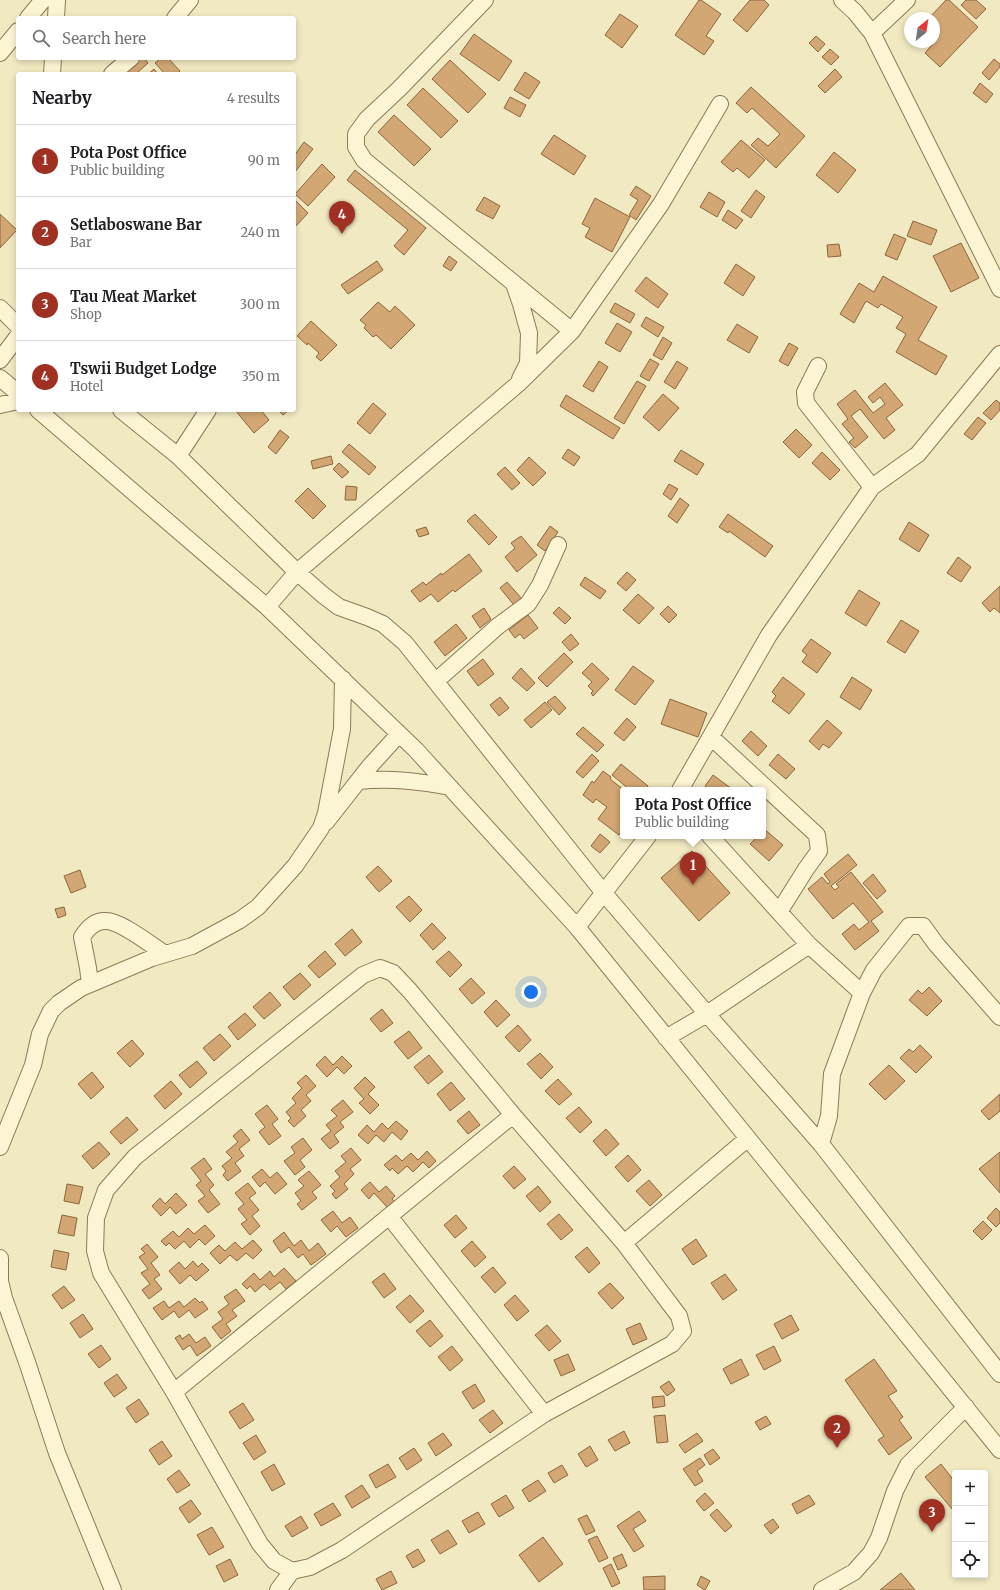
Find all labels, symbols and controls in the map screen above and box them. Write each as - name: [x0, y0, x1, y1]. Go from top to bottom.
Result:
- north arrow: [904, 12, 940, 48]
- search box: [16, 16, 296, 60]
- icon: search: [30, 27, 52, 49]
- text: Search here: [62, 29, 146, 48]
- text: Nearby: [32, 87, 92, 109]
- text: 4 results: [227, 90, 280, 107]
- text: Pota Post Office: [70, 143, 187, 162]
- text: 1: [42, 152, 48, 169]
- text: 90 m: [248, 152, 280, 169]
- text: Public building: [70, 162, 164, 179]
- pin: 4: [329, 201, 355, 234]
- text: Setlaboswane Bar: [70, 215, 202, 234]
- text: 2: [41, 224, 49, 241]
- text: 240 m: [240, 224, 280, 241]
- text: Bar: [70, 234, 92, 251]
- text: Tau Meat Market: [70, 287, 197, 306]
- text: 3: [41, 296, 49, 313]
- text: 300 m: [240, 296, 280, 313]
- text: Shop: [70, 306, 102, 323]
- text: Tswii Budget Lodge: [70, 359, 217, 378]
- text: 4: [41, 368, 49, 385]
- text: 350 m: [242, 368, 280, 385]
- text: Hotel: [70, 378, 103, 395]
- popup: [620, 787, 766, 839]
- text: Pota Post Office: [635, 795, 751, 814]
- text: Public building: [635, 814, 729, 831]
- pin: 1: [680, 852, 706, 885]
- your location: [521, 982, 541, 1002]
- pin: 2: [824, 1415, 850, 1448]
- map controls: [952, 1470, 988, 1578]
- button: +: [952, 1470, 988, 1506]
- pin: 3: [919, 1499, 945, 1532]
- button: −: [952, 1506, 988, 1542]
- button: locate: [952, 1542, 988, 1578]

